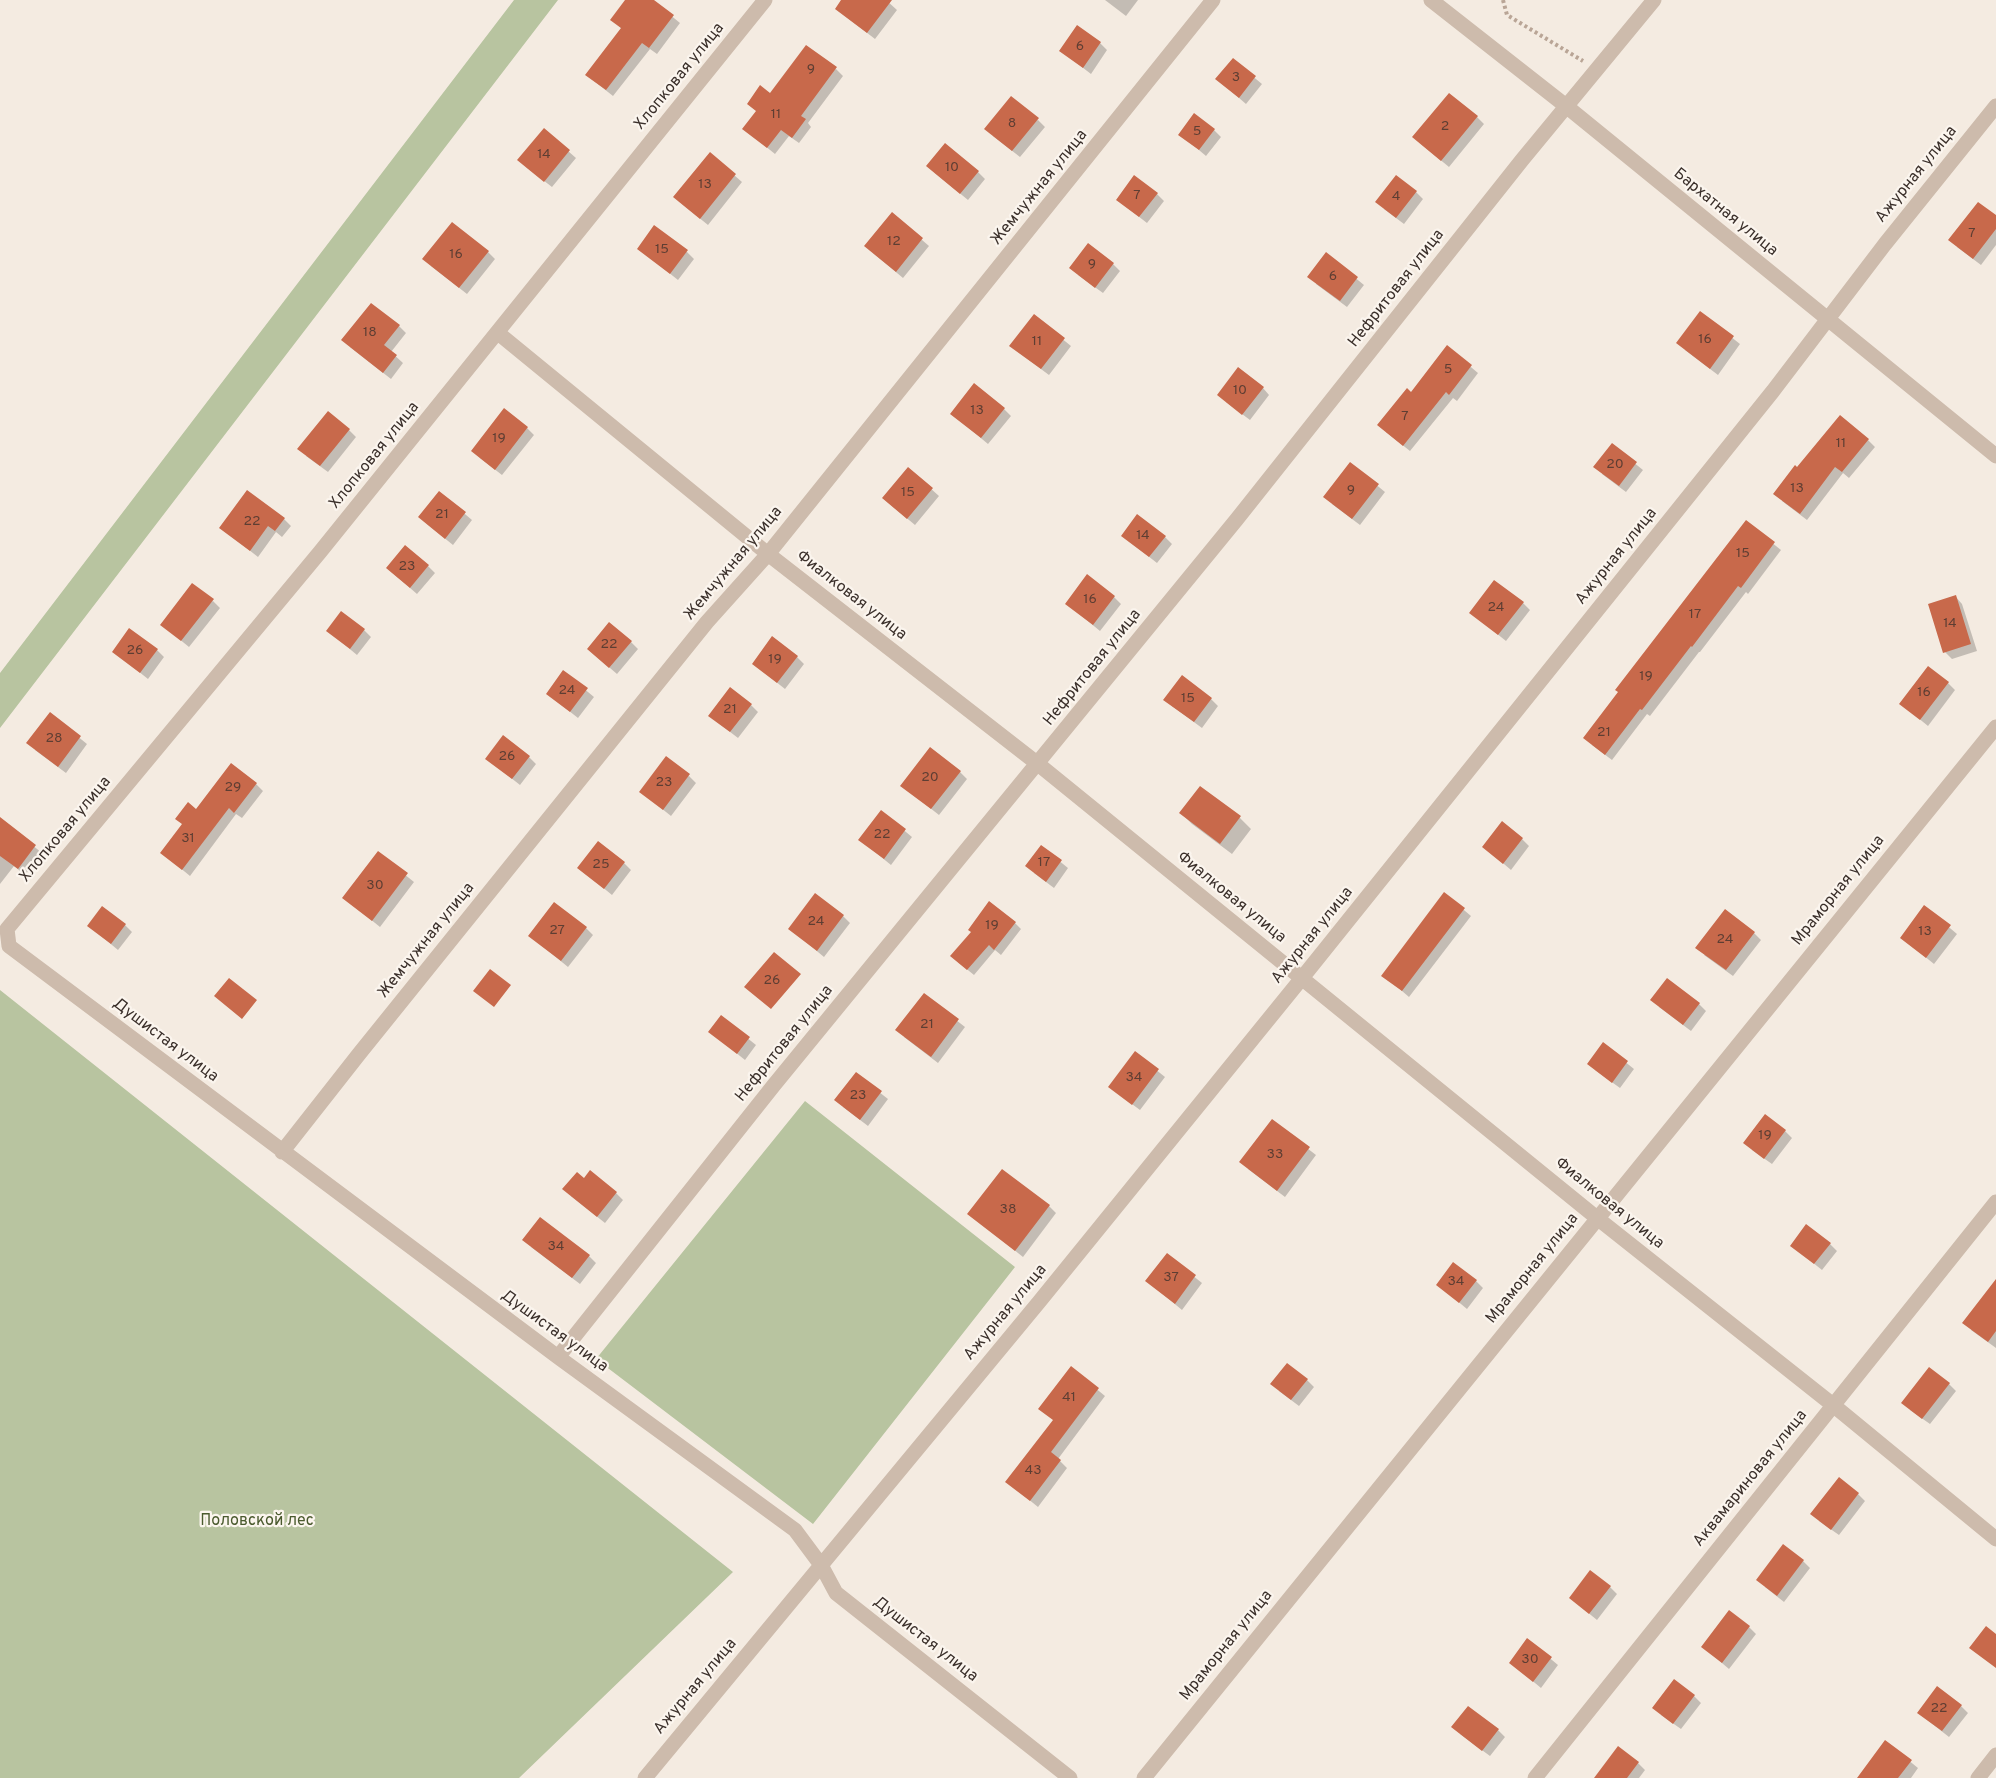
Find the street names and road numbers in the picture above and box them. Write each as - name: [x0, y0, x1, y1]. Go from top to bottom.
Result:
- street label: Хлопковая улица: [631, 20, 729, 134]
- street label: Ажурная улица: [1872, 123, 1962, 227]
- street label: Жемчужная улица: [988, 127, 1092, 249]
- street label: Бархатная улица: [1669, 165, 1781, 261]
- street label: Нефритовая улица: [1345, 226, 1449, 352]
- street label: Хлопковая улица: [326, 399, 424, 513]
- street label: Жемчужная улица: [681, 503, 787, 625]
- street label: Ажурная улица: [1572, 505, 1662, 609]
- street label: Фиалковая улица: [792, 547, 910, 645]
- street label: Нефритовая улица: [1040, 606, 1146, 730]
- street label: Хлопковая улица: [16, 773, 116, 887]
- street label: Мраморная улица: [1789, 832, 1889, 950]
- street label: Фиалковая улица: [1173, 848, 1289, 948]
- street label: Жемчужная улица: [375, 880, 479, 1002]
- street label: Ажурная улица: [1268, 884, 1358, 988]
- street label: Нефритовая улица: [732, 982, 838, 1106]
- street label: Душистая улица: [108, 995, 222, 1087]
- street label: Фиалковая улица: [1551, 1154, 1667, 1254]
- street label: Мраморная улица: [1483, 1210, 1583, 1328]
- street label: Ажурная улица: [960, 1261, 1052, 1365]
- street label: Душистая улица: [497, 1287, 611, 1377]
- street label: Аквамариновая улица: [1690, 1407, 1812, 1551]
- street label: Мраморная улица: [1177, 1587, 1277, 1705]
- street label: Душистая улица: [869, 1593, 981, 1687]
- street label: Ажурная улица: [650, 1635, 742, 1739]

